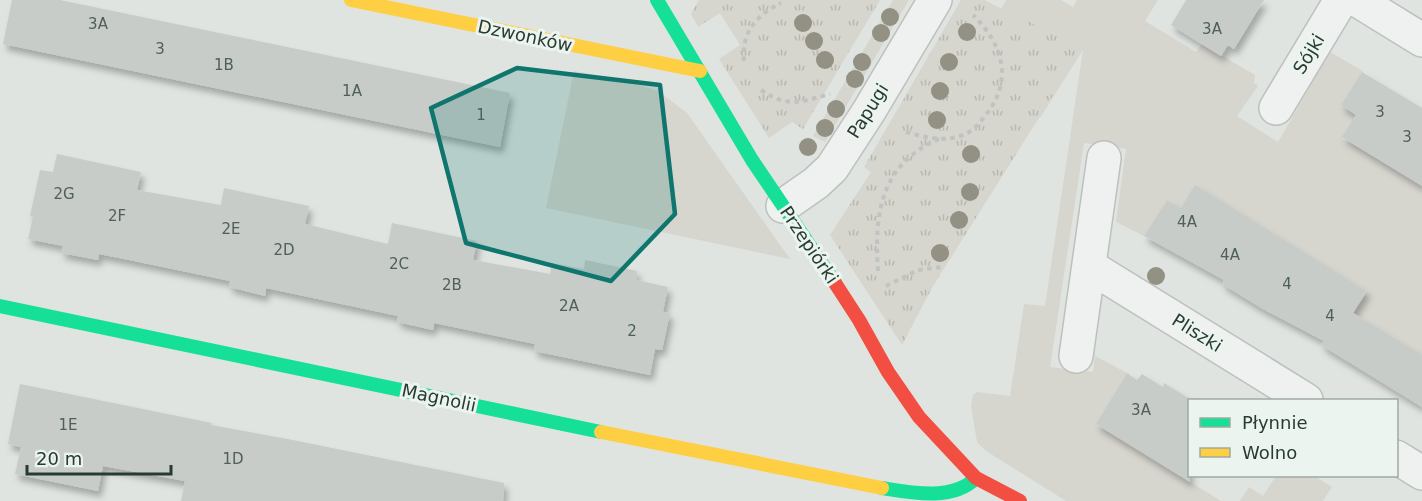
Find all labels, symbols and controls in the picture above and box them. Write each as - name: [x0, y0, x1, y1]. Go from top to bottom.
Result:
- house number: 3A: [88, 15, 109, 33]
- street label: Dzwonków: [476, 15, 574, 56]
- house number: 3A: [1202, 20, 1223, 38]
- street label: Sójki: [1289, 30, 1329, 78]
- house number: 3: [155, 40, 165, 58]
- house number: 1B: [214, 56, 234, 74]
- street label: Papugi: [843, 80, 892, 142]
- house number: 1A: [342, 82, 363, 100]
- house number: 3: [1375, 103, 1385, 121]
- house number: 1: [476, 106, 486, 124]
- house number: 3: [1402, 128, 1412, 146]
- house number: 2G: [53, 185, 75, 203]
- street label: Przepiórki: [776, 202, 843, 287]
- house number: 2F: [108, 207, 126, 225]
- house number: 4A: [1177, 213, 1198, 231]
- house number: 2E: [221, 220, 241, 238]
- house number: 2D: [273, 241, 295, 259]
- house number: 4A: [1220, 246, 1241, 264]
- house number: 2C: [389, 255, 409, 273]
- house number: 4: [1282, 275, 1292, 293]
- house number: 2B: [442, 276, 462, 294]
- house number: 2A: [559, 297, 580, 315]
- house number: 4: [1325, 307, 1335, 325]
- street label: Pliszki: [1168, 309, 1226, 356]
- house number: 2: [627, 322, 637, 340]
- street label: Magnolii: [400, 379, 478, 416]
- legend: [1188, 399, 1398, 477]
- house number: 3A: [1131, 401, 1152, 419]
- text: Płynnie: [1242, 412, 1308, 433]
- house number: 1E: [58, 416, 78, 434]
- scale bar: [27, 438, 171, 476]
- text: Wolno: [1242, 442, 1297, 463]
- text: 20 m: [36, 448, 82, 469]
- house number: 1D: [222, 450, 244, 468]

